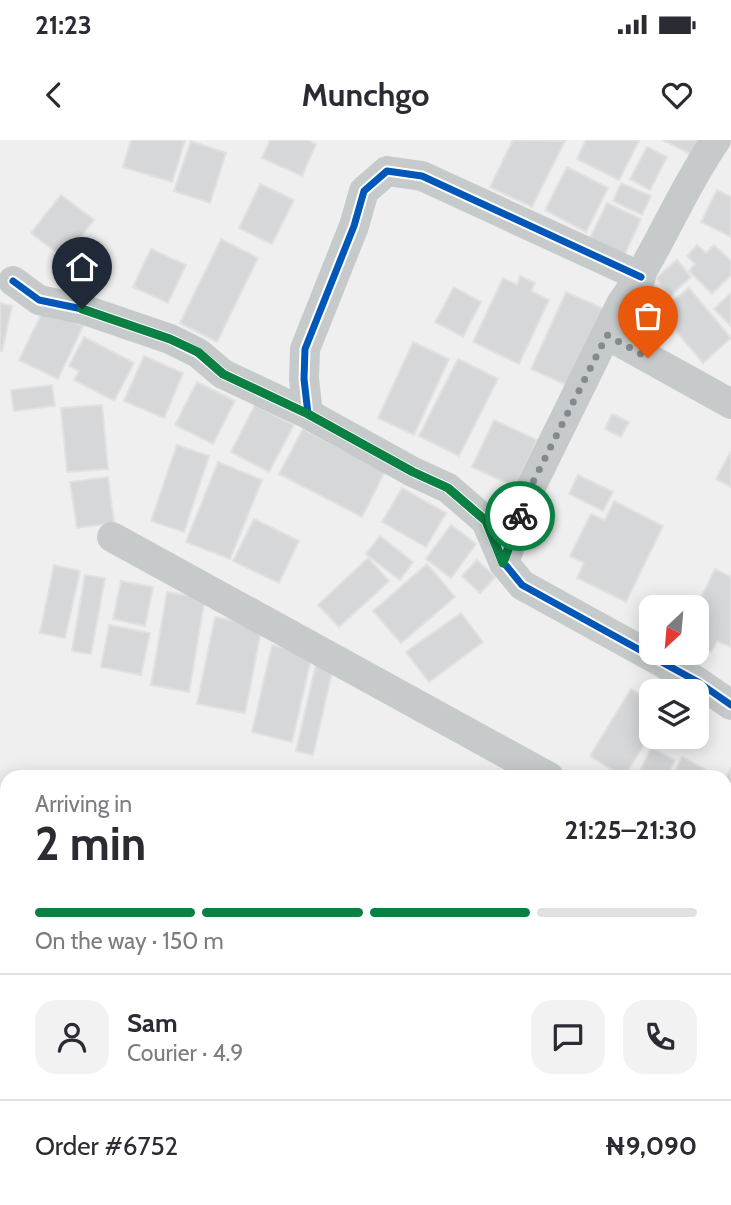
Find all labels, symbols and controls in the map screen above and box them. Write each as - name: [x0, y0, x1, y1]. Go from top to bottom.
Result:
- text: 21:23: [35, 9, 92, 41]
- text: Munchgo: [302, 75, 429, 114]
- icon: back: [35, 76, 73, 114]
- icon: heart: [658, 76, 696, 114]
- pin: [52, 237, 112, 309]
- icon: home: [63, 248, 101, 286]
- pin: [618, 286, 678, 358]
- icon: bag: [629, 297, 667, 335]
- courier: [485, 481, 555, 551]
- icon: bike: [501, 497, 539, 535]
- north arrow: [639, 595, 709, 665]
- map controls: [639, 595, 709, 749]
- button: layers: [639, 679, 709, 749]
- text: Arriving in: [35, 790, 132, 818]
- text: 21:25–21:30: [565, 814, 697, 846]
- text: 2 min: [35, 816, 146, 872]
- text: On the way · 150 m: [35, 927, 224, 955]
- button: person: [35, 1000, 109, 1074]
- button: chat: [531, 1000, 605, 1074]
- button: phone: [623, 1000, 697, 1074]
- text: Sam: [127, 1007, 178, 1039]
- text: Courier · 4.9: [127, 1039, 243, 1067]
- text: Order #6752: [35, 1130, 178, 1162]
- text: ₦9,090: [605, 1130, 697, 1162]

